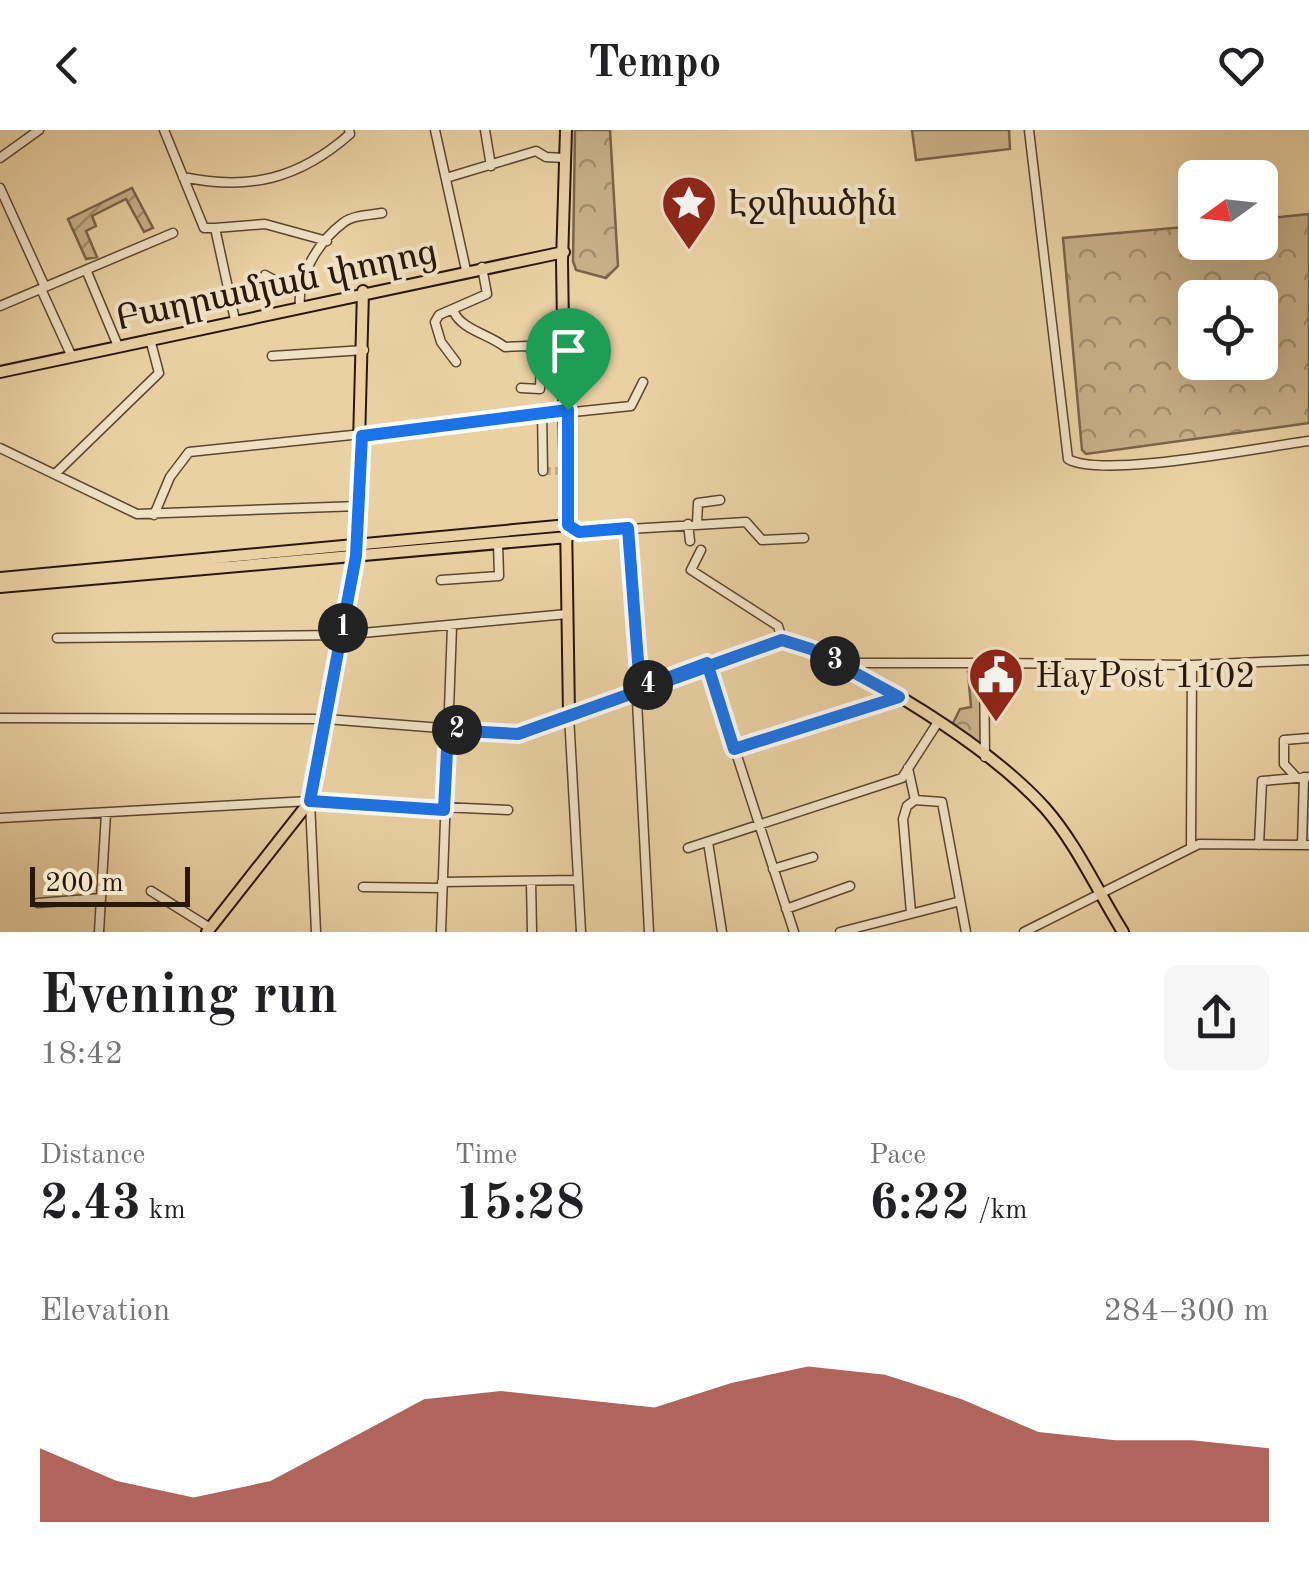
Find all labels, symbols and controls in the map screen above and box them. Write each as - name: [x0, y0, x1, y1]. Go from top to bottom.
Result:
- icon: back: [40, 38, 95, 93]
- icon: heart: [1214, 38, 1269, 93]
- text: Tempo: [588, 42, 721, 87]
- north arrow: [1178, 160, 1278, 260]
- map controls: [1178, 160, 1278, 380]
- place icon: Էջմիածին: [659, 173, 719, 252]
- place label: Էջմիածին: [728, 188, 897, 224]
- street label: Բաղրամյան փողոց: [113, 235, 440, 339]
- button: locate: [1178, 280, 1278, 380]
- pin: [526, 308, 611, 411]
- icon: arrive: [541, 323, 596, 378]
- pin: 1: [318, 603, 368, 653]
- text: 1: [335, 614, 351, 642]
- pin: 3: [810, 636, 860, 686]
- public building icon: HayPost 1102: [966, 645, 1026, 724]
- text: 3: [827, 647, 843, 675]
- pin: 4: [623, 660, 673, 710]
- place label: HayPost 1102: [1035, 660, 1256, 695]
- text: 4: [640, 671, 656, 699]
- pin: 2: [432, 705, 482, 755]
- text: 2: [449, 716, 465, 744]
- scale bar: [30, 862, 190, 906]
- text: 200 m: [45, 870, 124, 898]
- button: share: [1164, 965, 1269, 1070]
- text: Evening run: [40, 970, 338, 1025]
- text: 18:42: [40, 1039, 123, 1071]
- text: Distance: [40, 1142, 145, 1170]
- text: Time: [455, 1142, 517, 1170]
- text: Pace: [869, 1142, 926, 1170]
- text: 2.43: [40, 1180, 141, 1230]
- text: 15:28: [455, 1180, 585, 1230]
- text: 6:22: [869, 1180, 970, 1230]
- text: km: [141, 1197, 186, 1225]
- text: /km: [970, 1197, 1028, 1225]
- text: Elevation: [40, 1296, 170, 1328]
- text: 284–300 m: [1103, 1296, 1269, 1328]

